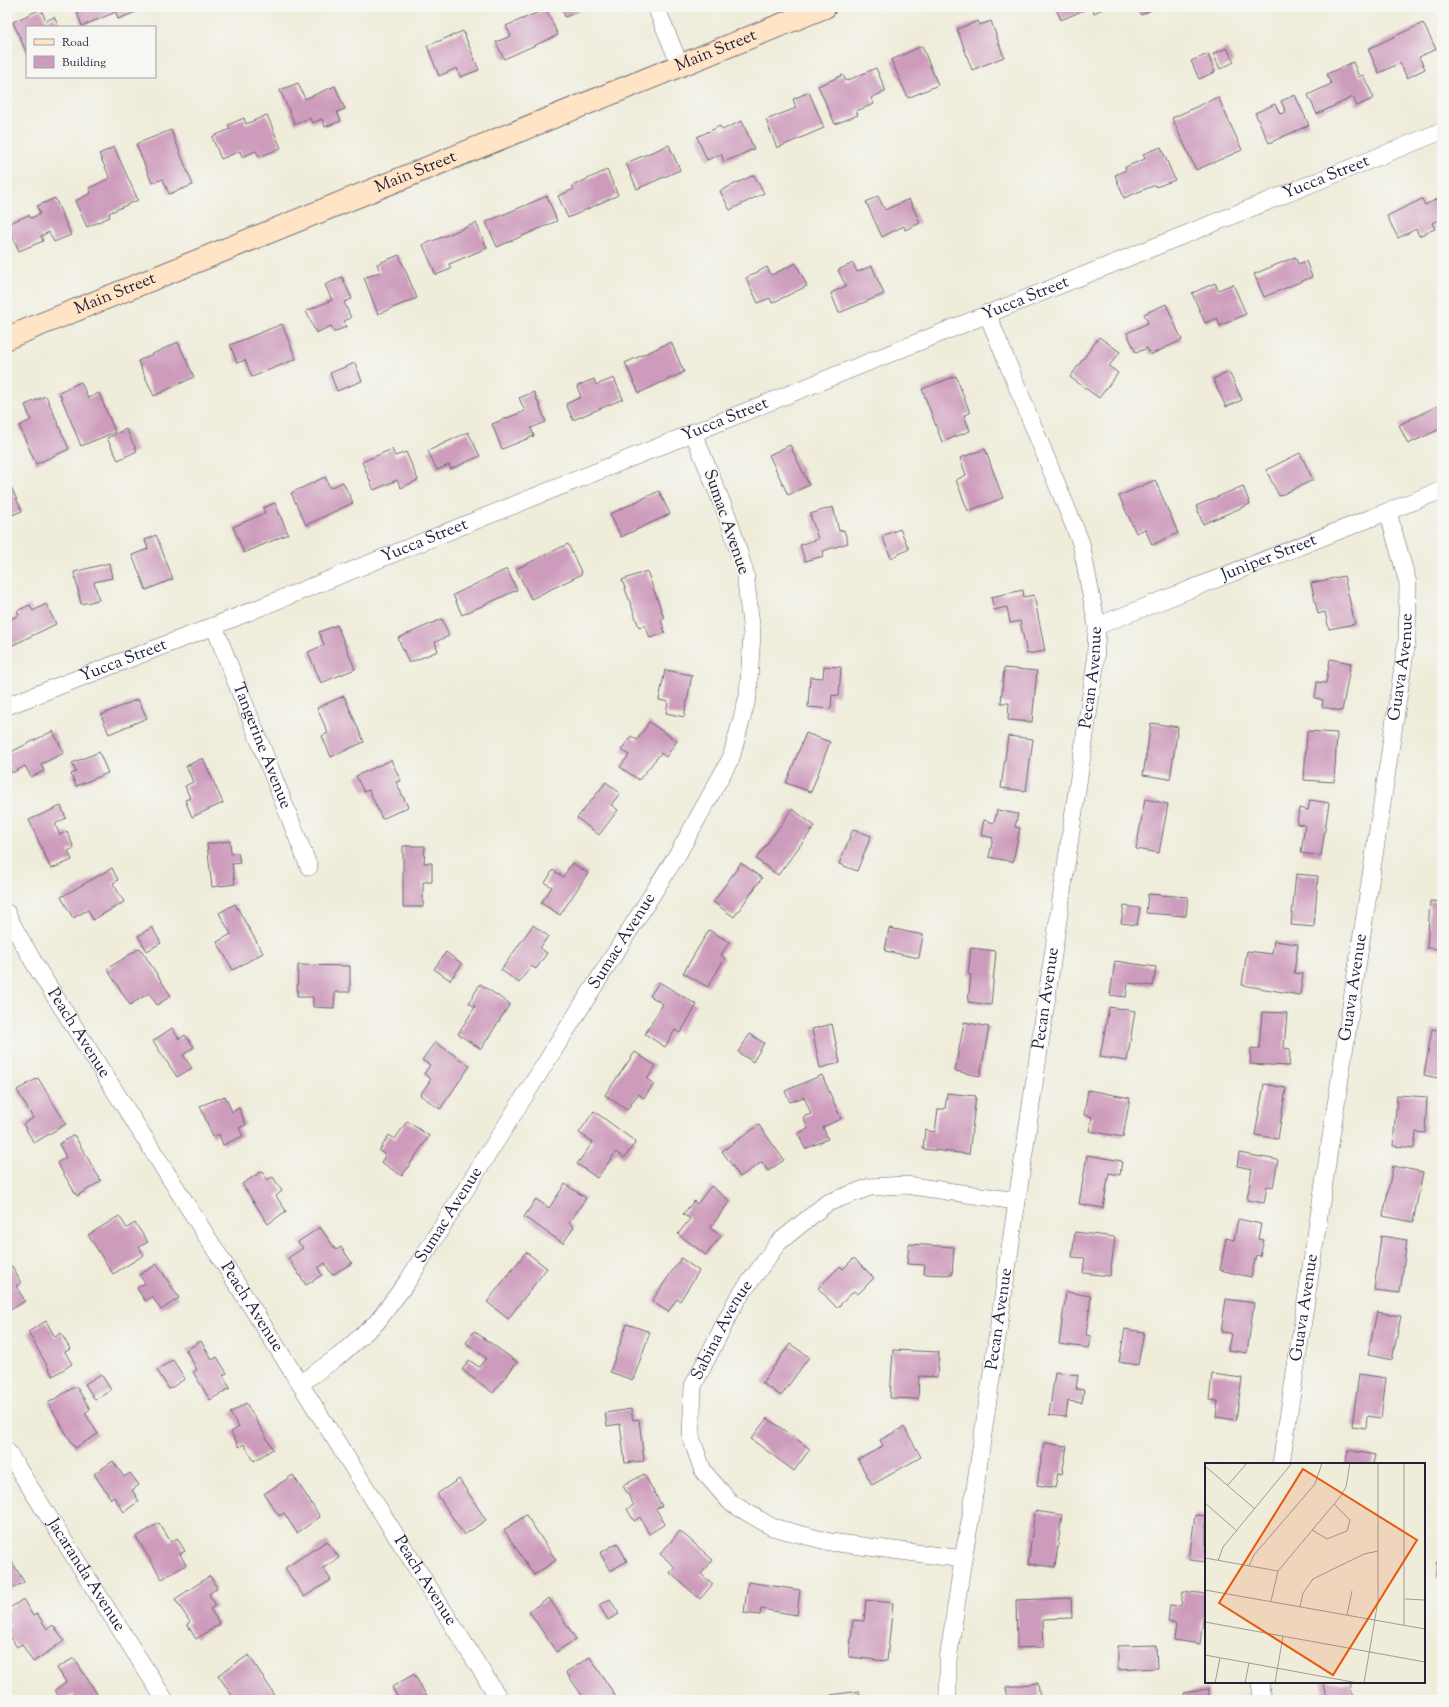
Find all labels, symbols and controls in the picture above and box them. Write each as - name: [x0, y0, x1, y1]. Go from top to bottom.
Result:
- street label: Main Street: [672, 24, 761, 78]
- legend: [26, 26, 156, 78]
- text: Road: [62, 34, 89, 52]
- text: Building: [62, 54, 106, 72]
- street label: Main Street: [371, 145, 460, 200]
- street label: Yucca Street: [1279, 149, 1373, 206]
- street label: Main Street: [71, 267, 160, 321]
- street label: Yucca Street: [979, 271, 1073, 327]
- street label: Yucca Street: [678, 392, 772, 448]
- street label: Sumac Avenue: [697, 466, 755, 578]
- street label: Yucca Street: [378, 513, 472, 569]
- street label: Juniper Street: [1217, 528, 1321, 588]
- street label: Guava Avenue: [1383, 613, 1419, 723]
- street label: Pecan Avenue: [1074, 626, 1109, 730]
- street label: Yucca Street: [77, 633, 171, 689]
- street label: Tangerine Avenue: [226, 679, 297, 813]
- street label: Sumac Avenue: [583, 889, 662, 994]
- street label: Guava Avenue: [1334, 932, 1374, 1043]
- street label: Pecan Avenue: [1027, 946, 1066, 1051]
- street label: Peach Avenue: [41, 984, 116, 1083]
- street label: Sumac Avenue: [410, 1162, 489, 1268]
- street label: Guava Avenue: [1285, 1252, 1325, 1363]
- street label: Peach Avenue: [214, 1257, 289, 1357]
- street label: Pecan Avenue: [980, 1266, 1019, 1372]
- street label: Sabina Avenue: [686, 1275, 759, 1385]
- inset map: [1205, 1463, 1425, 1683]
- street label: Jacaranda Avenue: [40, 1513, 131, 1636]
- street label: Peach Avenue: [387, 1531, 462, 1631]

